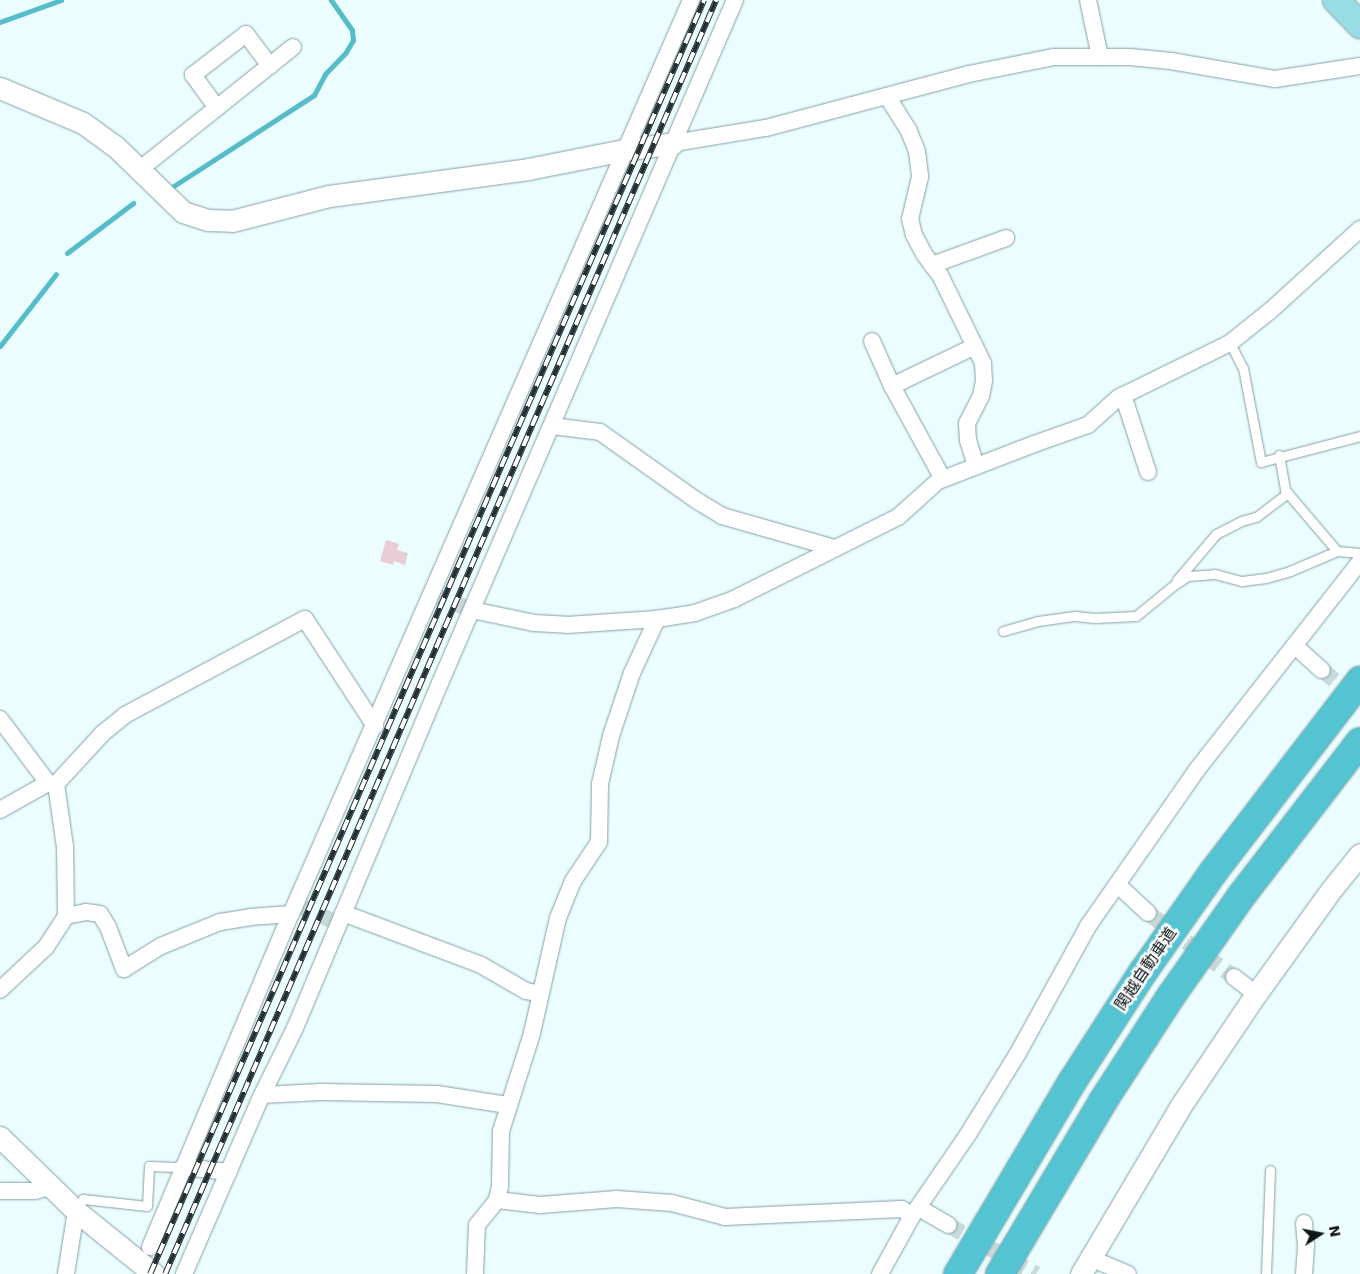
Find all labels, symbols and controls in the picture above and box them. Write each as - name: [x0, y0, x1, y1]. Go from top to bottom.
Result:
- street label: 関越自動車道: [1111, 924, 1181, 1014]
- north arrow: [1295, 1209, 1345, 1259]
- text: N: [1326, 1224, 1344, 1238]

